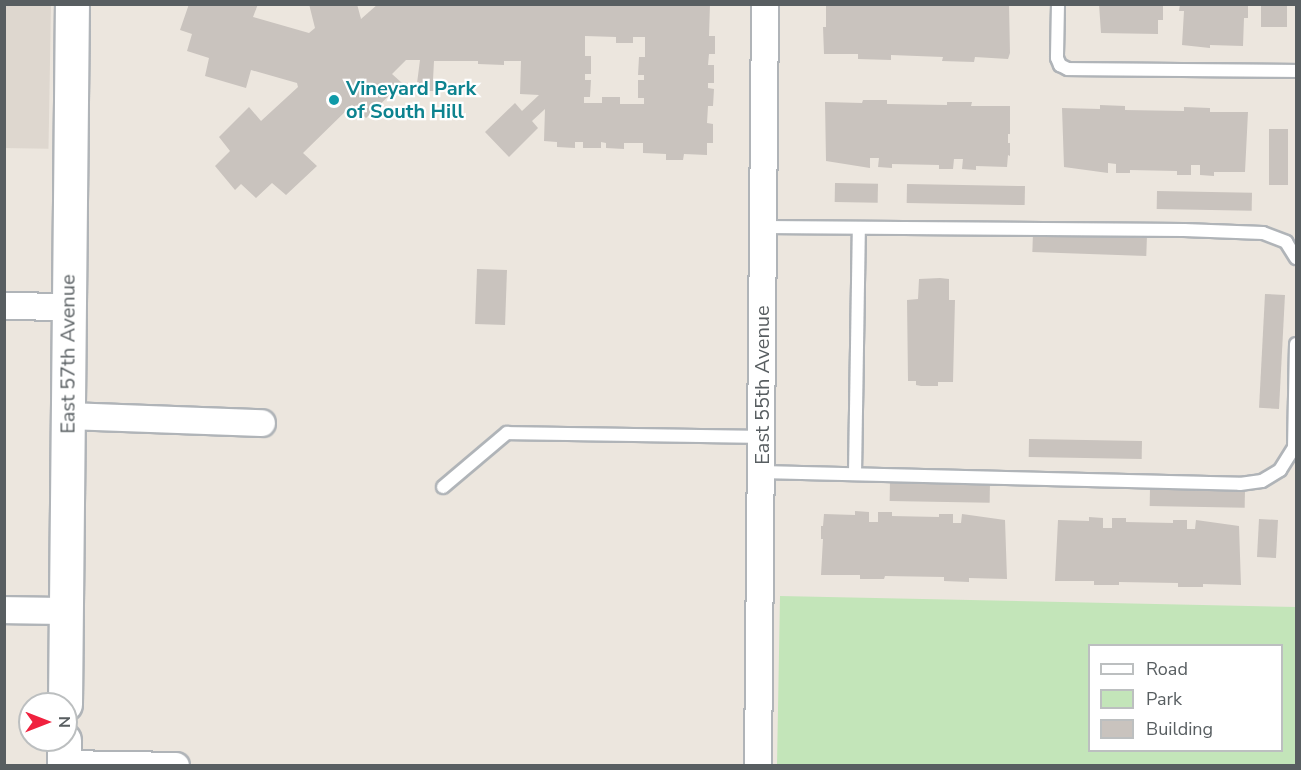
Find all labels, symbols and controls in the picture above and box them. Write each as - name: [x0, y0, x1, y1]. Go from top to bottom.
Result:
- place label: Vineyard Park of South Hill: [346, 77, 476, 124]
- marker: Vineyard Park of South Hill: [327, 93, 341, 107]
- street label: East 57th Avenue: [56, 274, 80, 434]
- street label: East 55th Avenue: [750, 305, 774, 465]
- legend: [1088, 644, 1283, 752]
- text: Road: [1146, 657, 1188, 681]
- text: Park: [1146, 687, 1182, 711]
- north arrow: [18, 692, 78, 752]
- text: N: [53, 716, 75, 728]
- text: Building: [1146, 717, 1213, 741]

